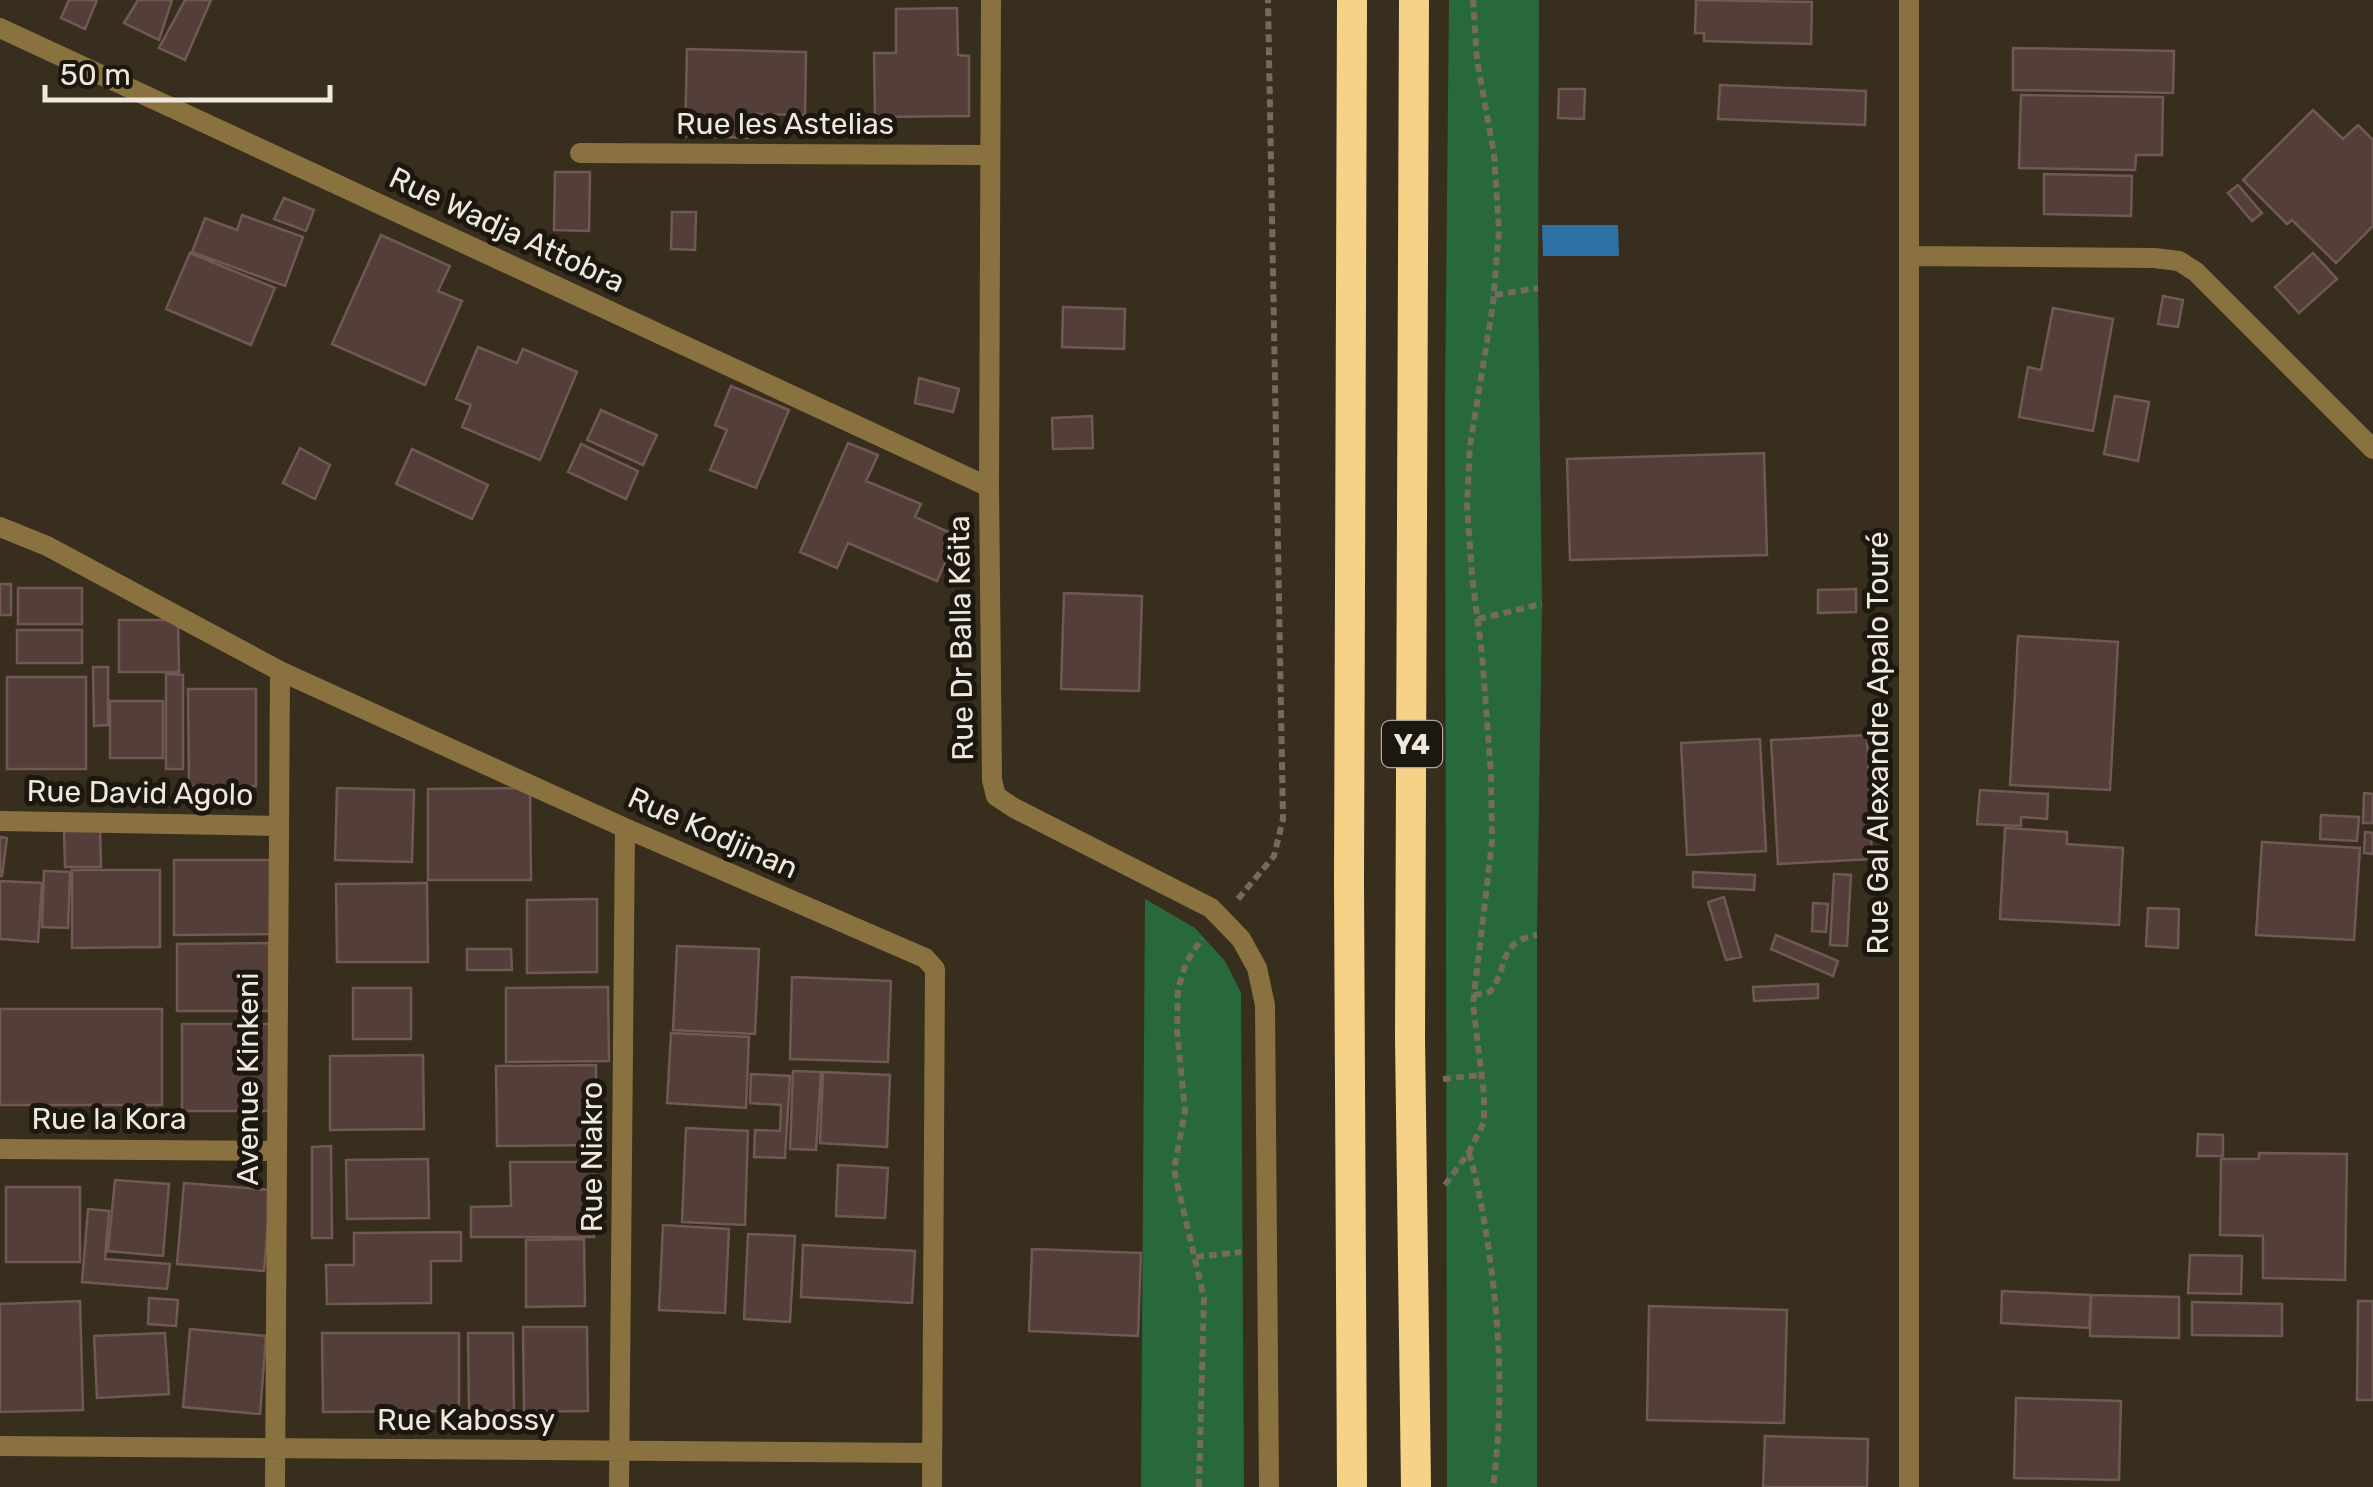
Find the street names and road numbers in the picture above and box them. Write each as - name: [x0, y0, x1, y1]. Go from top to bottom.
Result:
- street label: Rue les Astelias: [676, 106, 894, 142]
- street label: Rue Wadja Attobra: [384, 160, 630, 300]
- street label: Rue Dr Balla Kéita: [941, 515, 981, 761]
- street label: Rue Gal Alexandre Apalo Touré: [1860, 532, 1896, 954]
- road number: Y4: [1382, 721, 1442, 767]
- street label: Rue David Agolo: [26, 773, 254, 813]
- street label: Rue Kodjinan: [623, 780, 803, 886]
- street label: Avenue Kinkeni: [230, 973, 266, 1185]
- street label: Rue Niakro: [574, 1082, 610, 1232]
- street label: Rue la Kora: [31, 1101, 187, 1137]
- street label: Rue Kabossy: [377, 1402, 555, 1438]

